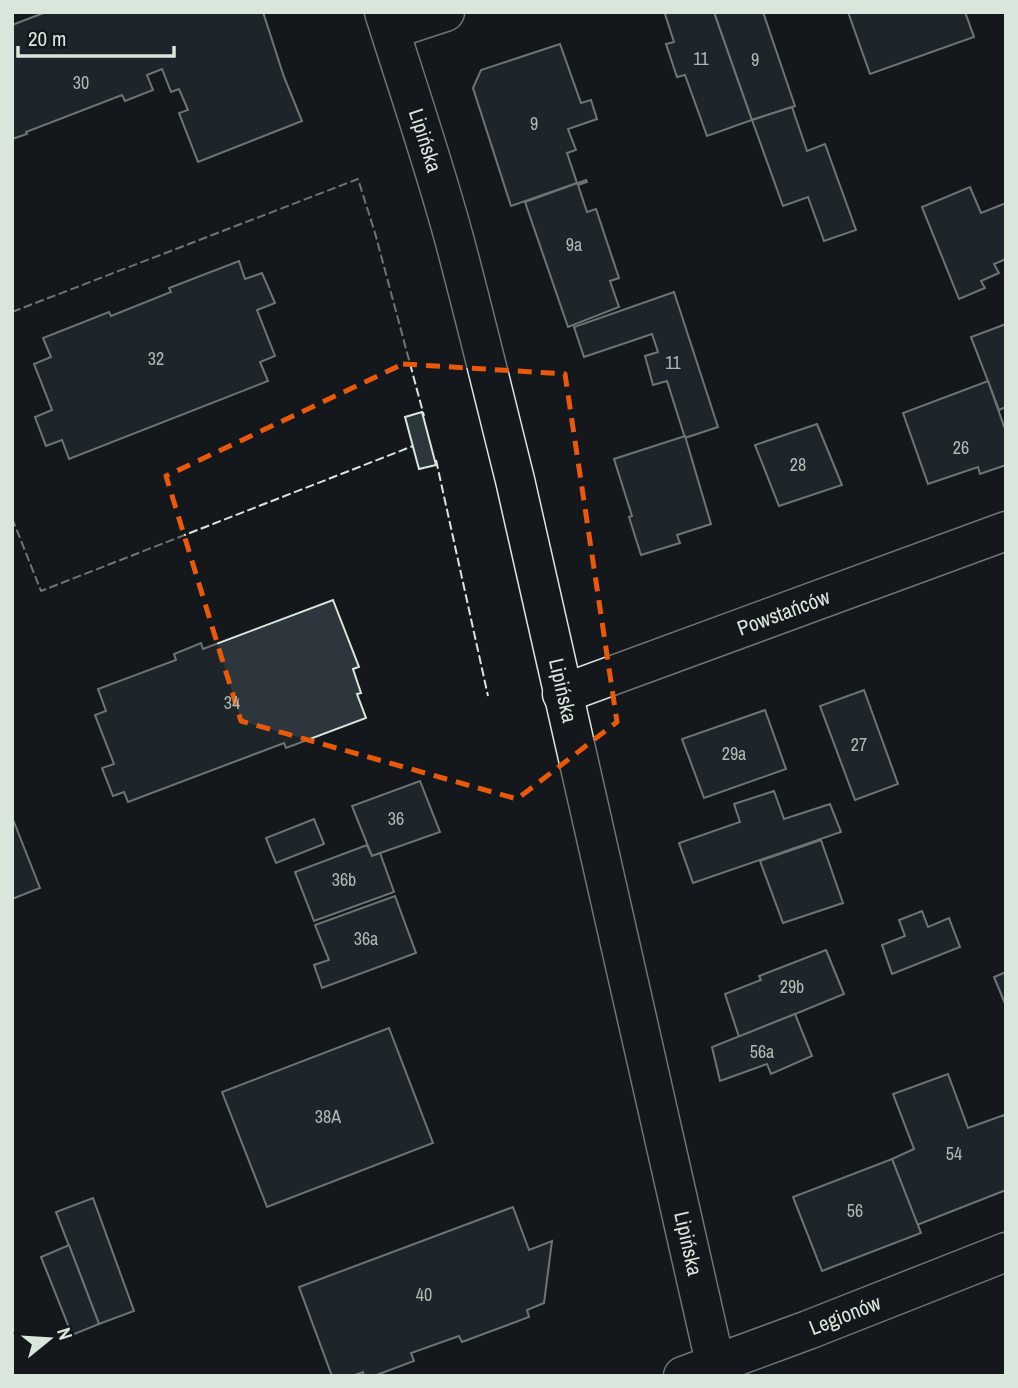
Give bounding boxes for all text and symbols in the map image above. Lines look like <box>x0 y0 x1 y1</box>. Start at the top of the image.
scale bar <box>18 14 173 58</box>
text: 20 m <box>28 24 66 53</box>
house number: 11 <box>693 46 709 71</box>
house number: 9 <box>751 47 759 72</box>
house number: 30 <box>73 70 89 95</box>
street label: Lipińska <box>402 105 449 176</box>
house number: 9 <box>530 111 538 136</box>
house number: 9a <box>566 232 582 257</box>
house number: 32 <box>148 346 164 371</box>
house number: 11 <box>665 350 681 375</box>
house number: 26 <box>953 435 969 460</box>
house number: 28 <box>790 452 806 477</box>
street label: Powstańców <box>733 582 834 642</box>
street label: Lipińska <box>542 655 585 726</box>
house number: 34 <box>224 690 240 715</box>
house number: 27 <box>851 732 867 757</box>
house number: 29a <box>722 741 746 766</box>
house number: 36 <box>388 806 404 831</box>
house number: 36b <box>332 867 356 892</box>
house number: 36a <box>354 926 378 951</box>
house number: 29b <box>780 974 804 999</box>
house number: 56a <box>750 1039 774 1064</box>
house number: 38A <box>315 1104 341 1129</box>
house number: 54 <box>946 1141 962 1166</box>
house number: 56 <box>847 1198 863 1223</box>
street label: Lipińska <box>667 1208 710 1279</box>
house number: 40 <box>416 1282 432 1307</box>
street label: Legionów <box>805 1288 885 1342</box>
north arrow <box>14 1304 84 1374</box>
text: N <box>51 1324 79 1343</box>

